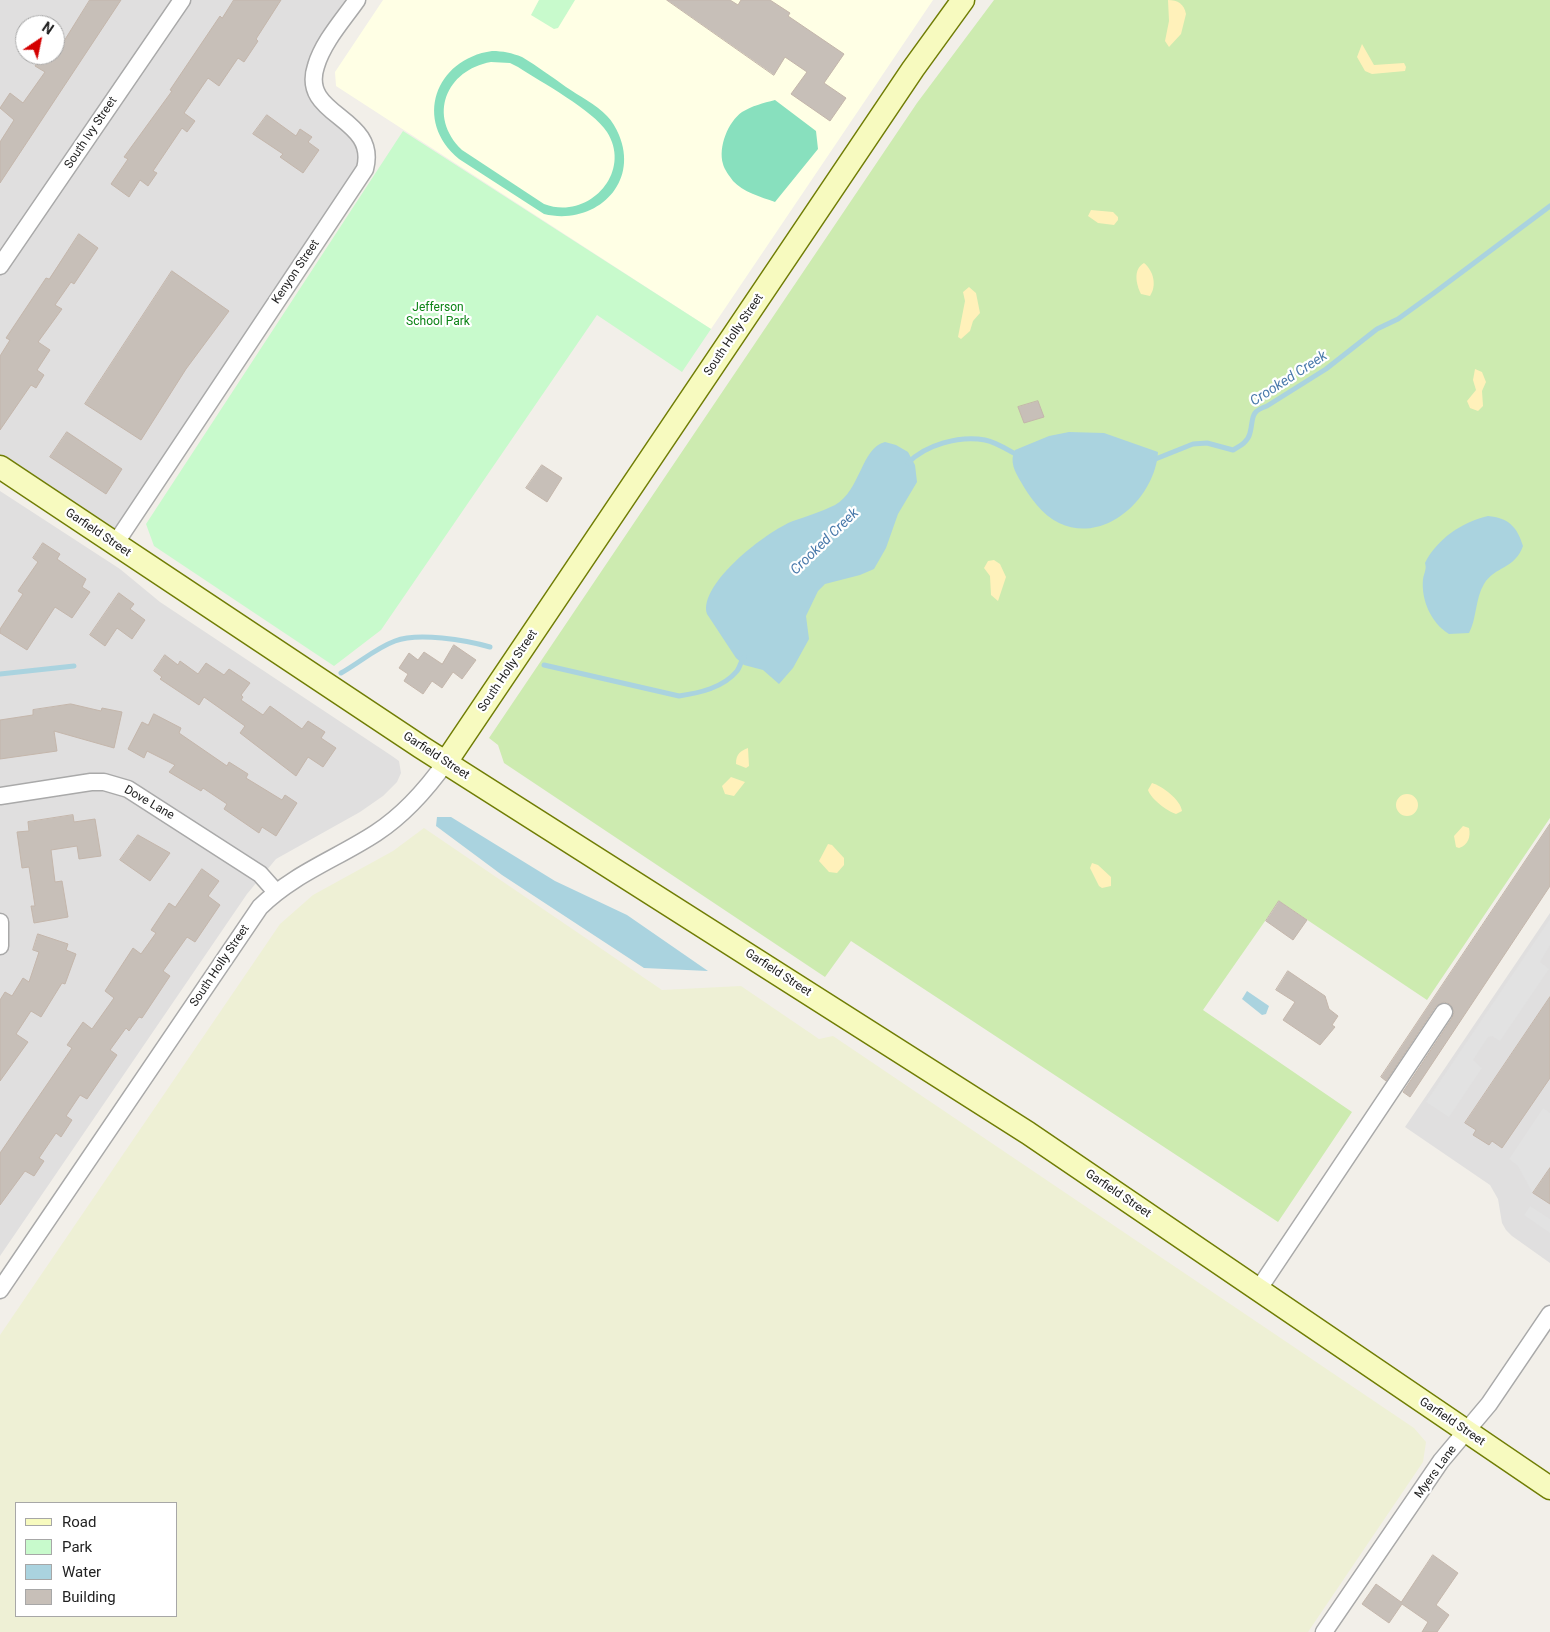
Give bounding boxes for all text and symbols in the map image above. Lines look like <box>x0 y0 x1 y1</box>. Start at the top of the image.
north arrow <box>15 15 65 65</box>
text: N <box>39 19 56 38</box>
street label: South Ivy Street <box>62 94 120 172</box>
street label: Kenyon Street <box>269 237 323 307</box>
street label: South Holly Street <box>701 291 767 379</box>
park label: Jefferson School Park <box>406 301 470 329</box>
water label: Crooked Creek <box>1247 348 1331 410</box>
water label: Crooked Creek <box>787 505 863 579</box>
street label: Garfield Street <box>62 506 134 560</box>
street label: South Holly Street <box>475 627 541 715</box>
street label: Garfield Street <box>400 729 472 783</box>
street label: Dove Lane <box>121 783 177 823</box>
street label: South Holly Street <box>187 922 253 1010</box>
street label: Garfield Street <box>742 946 814 1000</box>
street label: Garfield Street <box>1082 1167 1154 1221</box>
street label: Garfield Street <box>1416 1395 1488 1449</box>
street label: Myers Lane <box>1412 1443 1460 1501</box>
legend <box>15 1502 178 1617</box>
text: Road <box>62 1513 96 1531</box>
text: Park <box>62 1538 92 1556</box>
text: Water <box>62 1563 101 1581</box>
text: Building <box>62 1588 116 1606</box>

